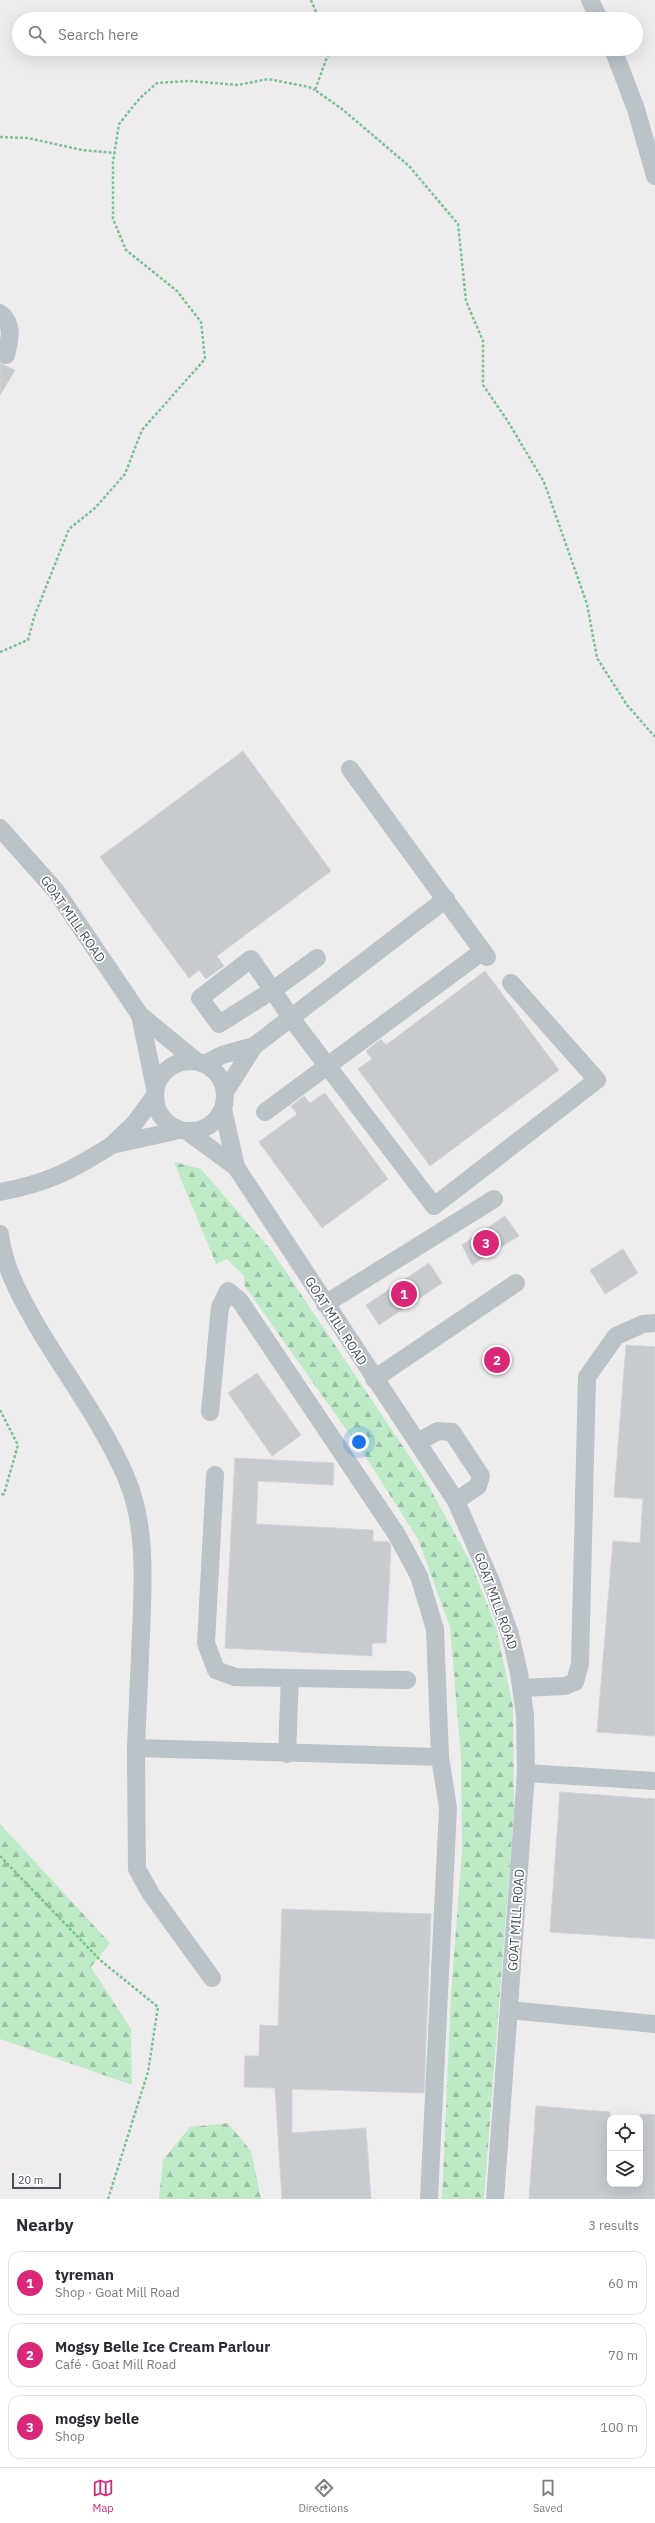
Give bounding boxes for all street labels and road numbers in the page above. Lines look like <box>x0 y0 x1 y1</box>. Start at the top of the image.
street label: GOAT MILL ROAD <box>37 872 109 966</box>
street label: GOAT MILL ROAD <box>301 1274 371 1368</box>
street label: GOAT MILL ROAD <box>471 1550 521 1652</box>
street label: GOAT MILL ROAD <box>504 1868 528 1972</box>

